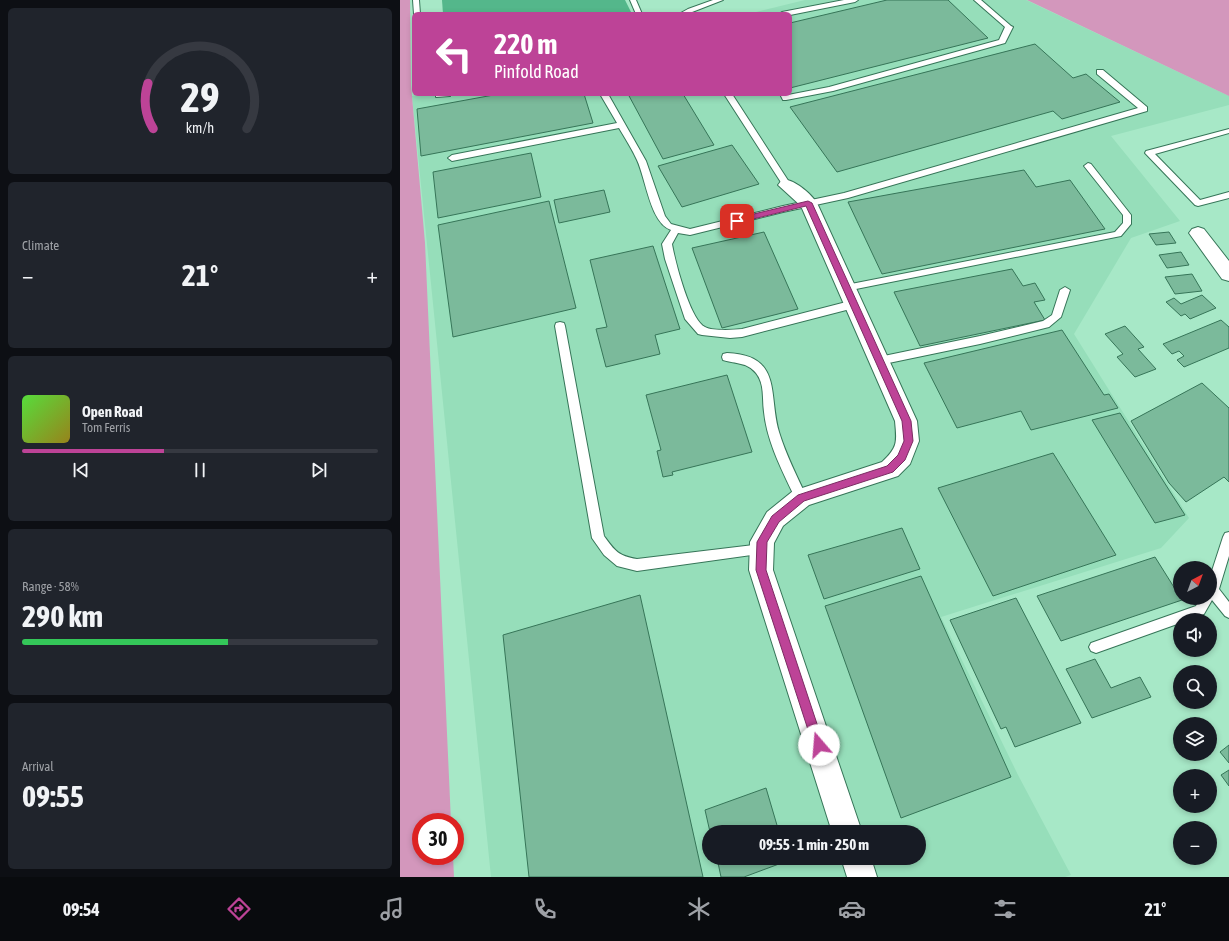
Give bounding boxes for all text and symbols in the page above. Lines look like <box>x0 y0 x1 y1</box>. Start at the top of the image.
icon: left <box>428 28 480 80</box>
text: 220 m <box>494 28 557 60</box>
text: Pinfold Road <box>494 61 579 82</box>
text: 29 <box>180 73 220 121</box>
text: km/h <box>186 119 214 135</box>
pin <box>720 204 754 238</box>
icon: arrive <box>726 210 748 232</box>
text: Climate <box>22 238 59 253</box>
text: 21° <box>182 258 218 292</box>
text: − <box>22 262 33 288</box>
text: + <box>367 262 378 288</box>
text: Open Road <box>82 403 143 420</box>
text: Tom Ferris <box>82 420 130 435</box>
icon: previous <box>70 459 92 481</box>
icon: pause <box>189 459 211 481</box>
icon: next <box>308 459 330 481</box>
north arrow <box>1173 561 1217 605</box>
map controls <box>1173 561 1217 865</box>
text: Range · 58% <box>22 579 79 594</box>
text: 290 km <box>22 599 103 633</box>
button: sound <box>1173 613 1217 657</box>
button: search <box>1173 665 1217 709</box>
button: layers <box>1173 717 1217 761</box>
position arrow <box>798 724 840 766</box>
text: Arrival <box>22 759 54 774</box>
button: + <box>1173 769 1217 813</box>
text: 09:55 <box>22 779 84 813</box>
speed limit sign: 30 <box>412 813 464 865</box>
button: − <box>1173 821 1217 865</box>
text: 09:55 · 1 min · 250 m <box>759 836 869 853</box>
icon: directions <box>225 895 253 923</box>
icon: music <box>378 895 406 923</box>
icon: phone <box>531 895 559 923</box>
icon: climate <box>685 895 713 923</box>
icon: car <box>838 895 866 923</box>
icon: filters <box>991 895 1019 923</box>
text: 09:54 <box>63 899 100 920</box>
text: 21° <box>1144 899 1166 920</box>

